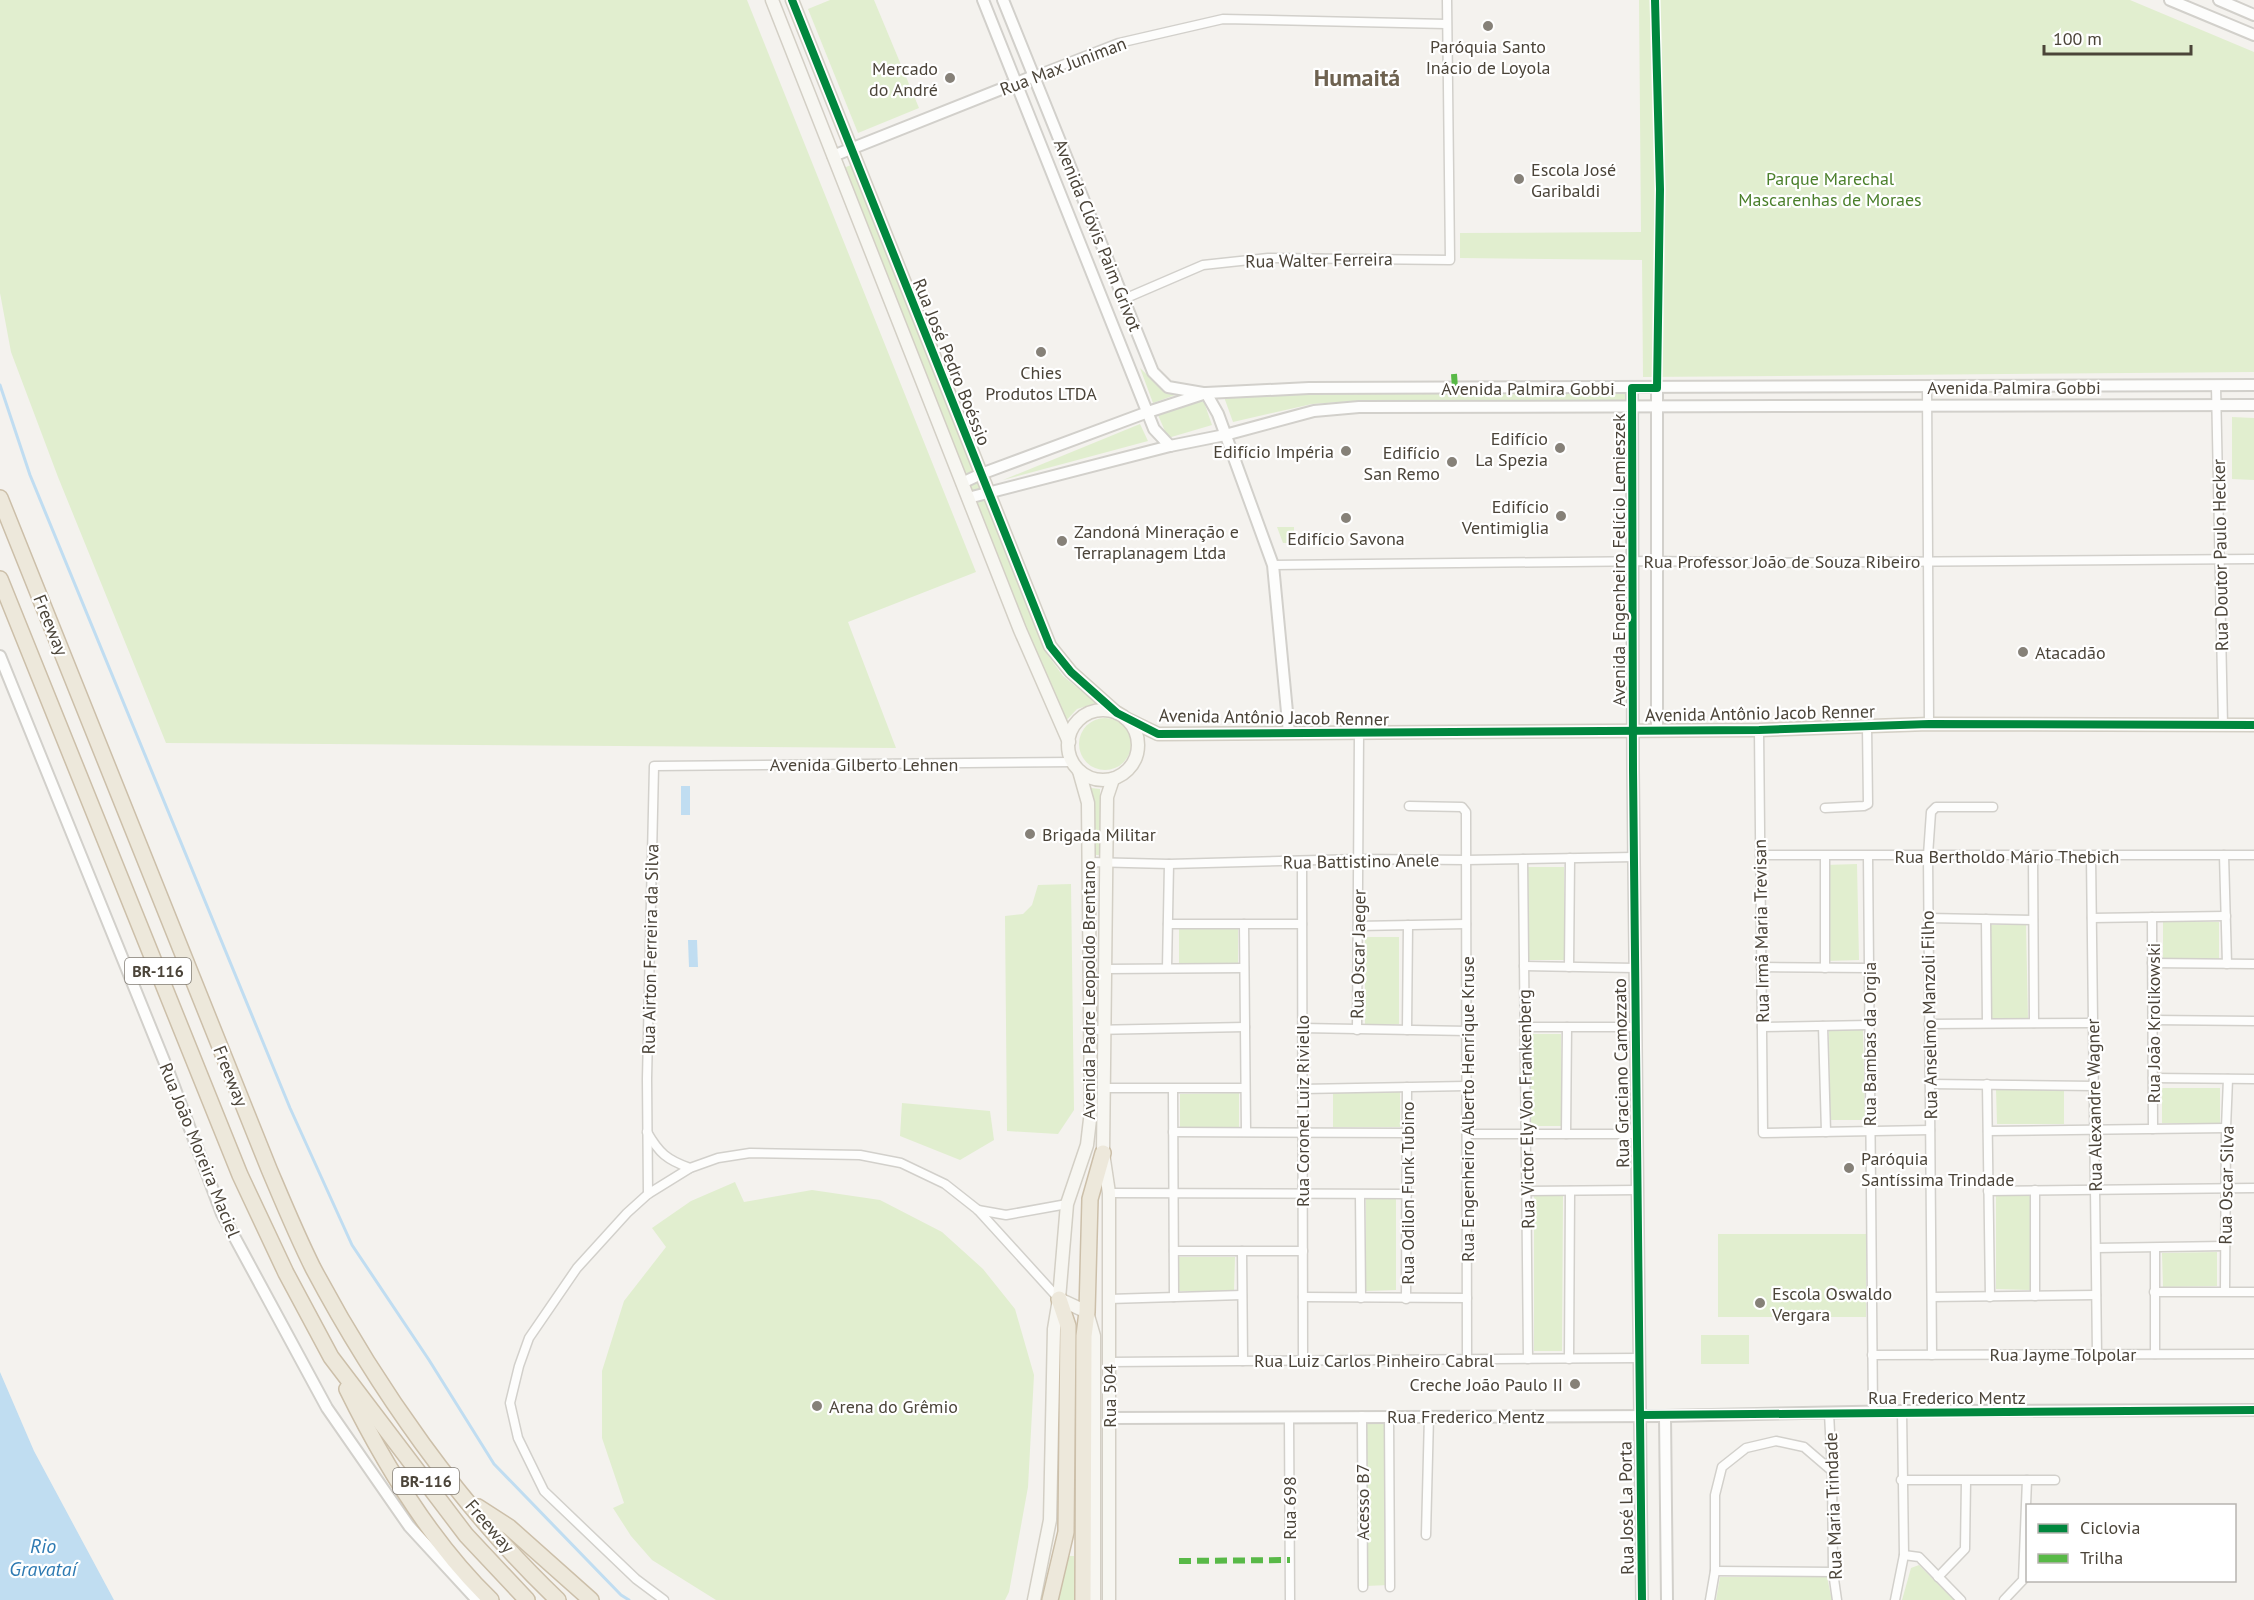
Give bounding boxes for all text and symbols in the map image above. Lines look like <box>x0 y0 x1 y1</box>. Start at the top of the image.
scale bar <box>2044 18 2191 56</box>
marker: Paróquia Santo Inácio de Loyola <box>1481 19 1495 33</box>
text: 100 m <box>2053 27 2102 50</box>
street label: Rua Max Juniman <box>996 31 1130 101</box>
place label: Paróquia Santo Inácio de Loyola <box>1426 35 1550 79</box>
place label: Mercado do André <box>869 57 938 101</box>
district label: Humaitá <box>1314 62 1400 93</box>
marker: Mercado do André <box>943 71 957 85</box>
street label: Avenida Clóvis Paim Grivot <box>1049 136 1147 334</box>
place label: Escola José Garibaldi <box>1531 158 1616 202</box>
park label: Parque Marechal Mascarenhas de Moraes <box>1738 167 1922 211</box>
marker: Escola José Garibaldi <box>1512 172 1526 186</box>
street label: Rua Walter Ferreira <box>1245 247 1393 273</box>
street label: Rua José Pedro Boéssio <box>908 275 996 449</box>
marker: Chies Produtos LTDA <box>1034 345 1048 359</box>
place label: Chies Produtos LTDA <box>985 361 1097 405</box>
street label: Avenida Palmira Gobbi <box>1927 376 2101 399</box>
street label: Avenida Palmira Gobbi <box>1441 377 1615 400</box>
street label: Avenida Engenheiro Felício Lemieszek <box>1607 413 1630 707</box>
place label: Edifício La Spezia <box>1475 427 1548 471</box>
place label: Edifício Impéria <box>1213 440 1334 463</box>
place label: Edifício San Remo <box>1364 441 1440 485</box>
marker: Edifício La Spezia <box>1553 441 1567 455</box>
marker: Edifício Impéria <box>1339 444 1353 458</box>
marker: Edifício San Remo <box>1445 455 1459 469</box>
street label: Rua Doutor Paulo Hecker <box>2207 459 2233 651</box>
place label: Edifício Ventimiglia <box>1461 495 1549 539</box>
marker: Edifício Ventimiglia <box>1554 509 1568 523</box>
marker: Edifício Savona <box>1339 511 1353 525</box>
place label: Zandoná Mineração e Terraplanagem Ltda <box>1074 520 1239 564</box>
place label: Edifício Savona <box>1287 527 1405 550</box>
marker: Zandoná Mineração e Terraplanagem Ltda <box>1055 534 1069 548</box>
street label: Rua Professor João de Souza Ribeiro <box>1644 550 1920 573</box>
street label: Freeway <box>28 591 74 659</box>
place label: Atacadão <box>2035 641 2106 664</box>
marker: Atacadão <box>2016 645 2030 659</box>
street label: Avenida Antônio Jacob Renner <box>1645 699 1875 727</box>
street label: Avenida Antônio Jacob Renner <box>1159 703 1389 731</box>
street label: Avenida Gilberto Lehnen <box>770 753 958 776</box>
place label: Brigada Militar <box>1042 823 1156 846</box>
marker: Brigada Militar <box>1023 827 1037 841</box>
street label: Rua Irmã Maria Trevisan <box>1748 839 1774 1023</box>
street label: Rua Airton Ferreira da Silva <box>637 843 663 1055</box>
street label: Rua Bertholdo Mário Thebich <box>1895 845 2119 868</box>
street label: Rua Battistino Anele <box>1283 848 1439 874</box>
street label: Avenida Padre Leopoldo Brentano <box>1077 860 1100 1120</box>
street label: Rua Oscar Jaeger <box>1345 889 1371 1019</box>
street label: Rua Anselmo Manzoli Filho <box>1916 910 1942 1120</box>
street label: Rua João Krolikowski <box>2142 943 2165 1103</box>
street label: Rua Engenheiro Alberto Henrique Kruse <box>1456 956 1479 1262</box>
road number: BR-116 <box>125 958 191 984</box>
street label: Rua Bambas da Orgia <box>1858 962 1881 1126</box>
street label: Rua Graciano Camozzato <box>1608 978 1634 1168</box>
street label: Rua Victor Ely Von Frankenberg <box>1512 989 1540 1229</box>
street label: Rua Coronel Luiz Riviello <box>1291 1015 1314 1207</box>
street label: Rua Alexandre Wagner <box>2081 1018 2107 1192</box>
street label: Freeway <box>208 1042 254 1110</box>
street label: Rua João Moreira Maciel <box>154 1059 246 1241</box>
street label: Rua Odilon Funk Tubino <box>1396 1101 1419 1285</box>
street label: Rua Oscar Silva <box>2213 1125 2239 1245</box>
place label: Paróquia Santíssima Trindade <box>1861 1147 2014 1191</box>
marker: Paróquia Santíssima Trindade <box>1842 1161 1856 1175</box>
place label: Escola Oswaldo Vergara <box>1771 1282 1892 1326</box>
marker: Escola Oswaldo Vergara <box>1753 1296 1767 1310</box>
street label: Rua Jayme Tolpolar <box>1990 1343 2136 1366</box>
street label: Rua Luiz Carlos Pinheiro Cabral <box>1254 1349 1495 1372</box>
street label: Rua 504 <box>1098 1364 1121 1428</box>
place label: Creche João Paulo II <box>1410 1373 1563 1396</box>
marker: Creche João Paulo II <box>1568 1377 1582 1391</box>
street label: Rua Frederico Mentz <box>1868 1386 2026 1409</box>
place label: Arena do Grêmio <box>829 1395 958 1418</box>
marker: Arena do Grêmio <box>810 1399 824 1413</box>
street label: Rua Frederico Mentz <box>1387 1405 1545 1428</box>
street label: Rua Maria Trindade <box>1819 1432 1847 1580</box>
street label: Rua José La Porta <box>1613 1441 1639 1575</box>
street label: Acesso B7 <box>1351 1463 1374 1541</box>
road number: BR-116 <box>393 1468 459 1494</box>
street label: Rua 698 <box>1278 1476 1301 1540</box>
street label: Freeway <box>460 1494 520 1558</box>
legend <box>2026 1504 2236 1582</box>
text: Ciclovia <box>2080 1516 2140 1539</box>
water label: Rio Gravataí <box>9 1533 79 1582</box>
text: Trilha <box>2080 1546 2123 1569</box>

